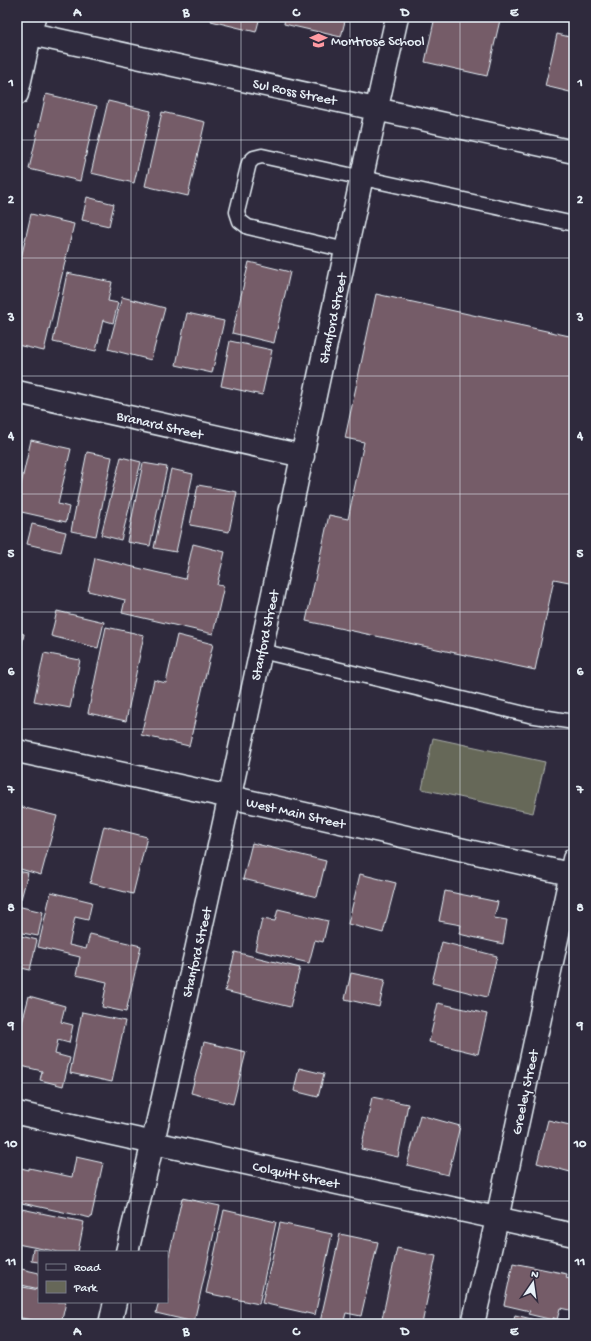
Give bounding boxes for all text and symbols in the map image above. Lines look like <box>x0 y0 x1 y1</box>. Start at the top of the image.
text: A <box>72 6 82 21</box>
text: B <box>182 6 191 21</box>
text: C <box>291 6 301 21</box>
text: D <box>400 6 410 21</box>
text: E <box>510 6 519 21</box>
school or university icon: Montrose School <box>308 30 328 50</box>
place label: Montrose School <box>331 34 425 51</box>
text: 1 <box>7 76 14 91</box>
street label: Sul Ross Street <box>251 76 339 111</box>
text: 1 <box>576 76 583 91</box>
text: 2 <box>8 193 15 208</box>
text: 2 <box>577 193 584 208</box>
street label: Stanford Street <box>317 271 353 365</box>
text: 3 <box>7 311 15 326</box>
text: 3 <box>576 311 584 326</box>
street label: Branard Street <box>114 408 206 445</box>
text: 4 <box>7 429 15 444</box>
text: 4 <box>576 429 584 444</box>
text: 5 <box>8 547 15 562</box>
text: 5 <box>577 547 584 562</box>
street label: Stanford Street <box>249 588 285 682</box>
text: 6 <box>8 665 15 680</box>
text: 6 <box>577 665 584 680</box>
text: 7 <box>7 783 16 798</box>
text: 7 <box>576 783 585 798</box>
street label: West Main Street <box>244 795 348 834</box>
text: 8 <box>7 901 15 916</box>
text: 8 <box>576 901 584 916</box>
street label: Stanford Street <box>180 905 217 999</box>
text: 9 <box>7 1019 15 1034</box>
text: 9 <box>576 1019 584 1034</box>
street label: Greeley Street <box>509 1047 544 1136</box>
text: 10 <box>4 1137 18 1152</box>
text: 10 <box>573 1137 587 1152</box>
street label: Colquitt Street <box>251 1159 342 1194</box>
legend <box>38 1251 168 1303</box>
text: 11 <box>5 1255 16 1270</box>
text: 11 <box>574 1255 585 1270</box>
text: Road <box>74 1262 101 1276</box>
north arrow <box>513 1263 553 1303</box>
text: N <box>530 1269 540 1282</box>
text: Park <box>73 1282 99 1296</box>
text: A <box>72 1325 82 1340</box>
text: B <box>182 1325 191 1340</box>
text: C <box>291 1325 301 1340</box>
text: D <box>400 1325 410 1340</box>
text: E <box>510 1325 519 1340</box>

